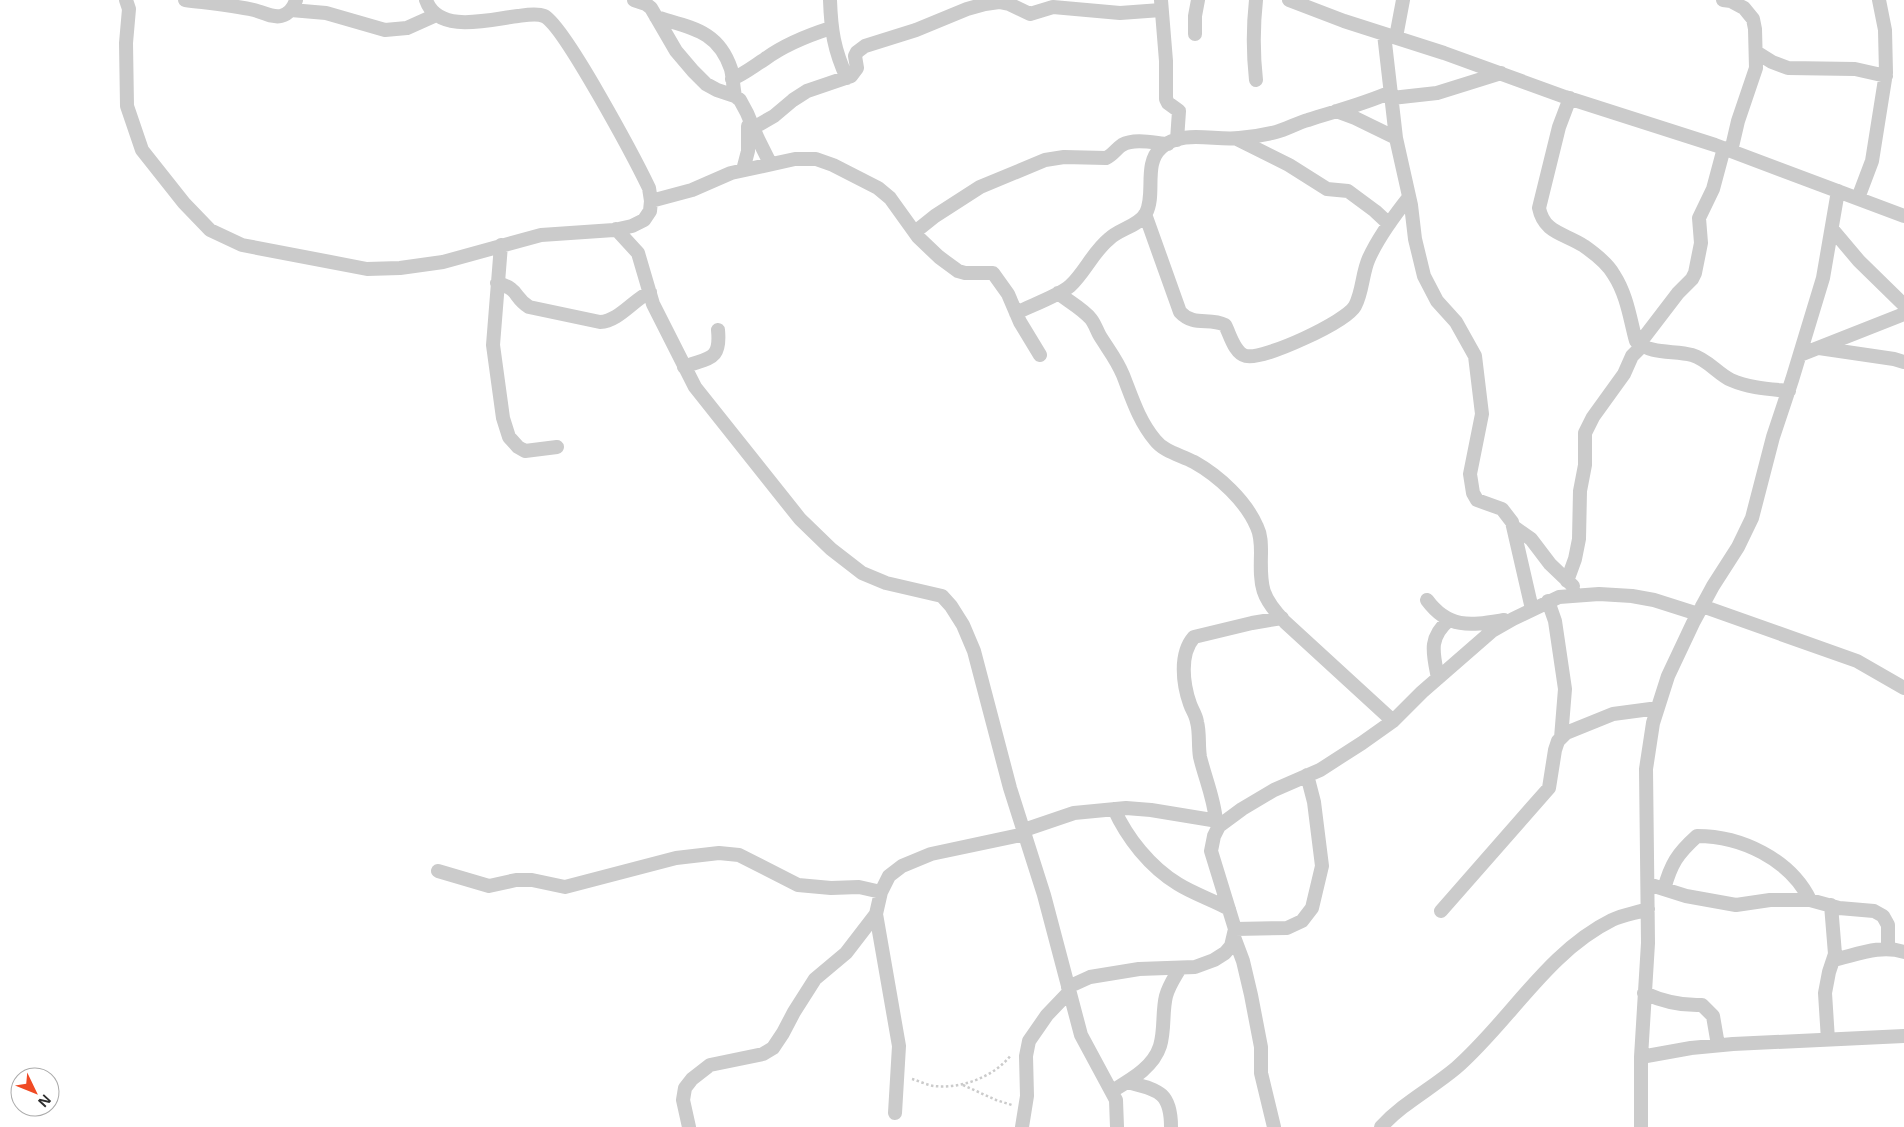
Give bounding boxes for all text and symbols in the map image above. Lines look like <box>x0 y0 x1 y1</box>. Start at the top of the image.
north arrow <box>10 1067 60 1117</box>
text: N <box>34 1091 56 1112</box>

